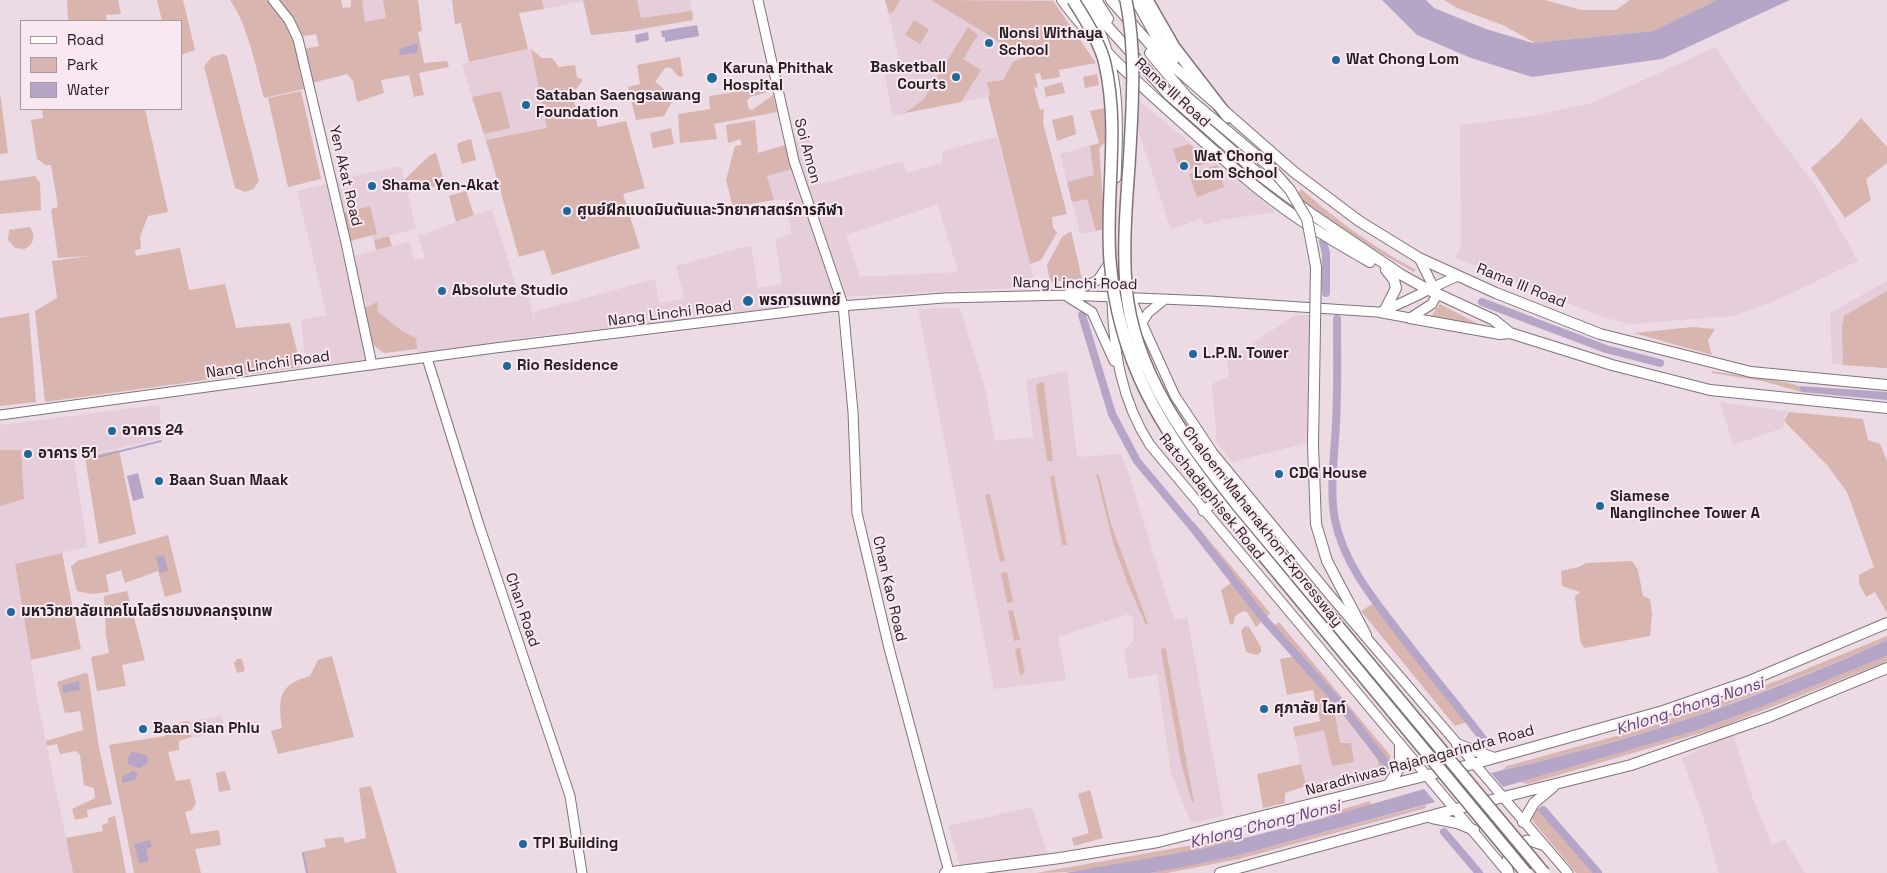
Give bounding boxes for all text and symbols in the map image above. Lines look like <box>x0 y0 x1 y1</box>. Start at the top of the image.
legend <box>20 20 182 110</box>
place label: Nonsi Withaya School <box>999 25 1103 60</box>
text: Road <box>67 30 104 49</box>
marker: Nonsi Withaya School <box>983 37 995 49</box>
place label: Wat Chong Lom <box>1346 51 1459 69</box>
street label: Rama III Road <box>1131 54 1213 132</box>
marker: Wat Chong Lom <box>1330 54 1342 66</box>
text: Park <box>67 55 98 74</box>
place label: Basketball Courts <box>870 59 946 94</box>
place label: Karuna Phithak Hospital <box>723 60 833 95</box>
marker: Karuna Phithak Hospital <box>705 71 719 85</box>
marker: Basketball Courts <box>950 71 962 83</box>
text: Water <box>67 80 109 99</box>
place label: Sataban Saengsawang Foundation <box>536 87 701 122</box>
marker: Sataban Saengsawang Foundation <box>520 99 532 111</box>
street label: Soi Amon <box>790 116 824 186</box>
street label: Yen Akat Road <box>325 124 365 228</box>
place label: Wat Chong Lom School <box>1194 148 1277 183</box>
marker: Wat Chong Lom School <box>1178 160 1190 172</box>
place label: Shama Yen-Akat <box>382 177 499 195</box>
marker: Shama Yen-Akat <box>366 180 378 192</box>
place label: ศูนย์ฝึกแบดมินตันและวิทยาศาสตร์การกีฬา <box>577 202 843 220</box>
marker: ศูนย์ฝึกแบดมินตันและวิทยาศาสตร์การกีฬา <box>561 205 573 217</box>
street label: Rama III Road <box>1474 260 1568 312</box>
street label: Nang Linchi Road <box>1012 274 1138 294</box>
place label: Absolute Studio <box>452 282 568 300</box>
marker: Absolute Studio <box>436 285 448 297</box>
place label: พรการแพทย์ <box>759 292 841 310</box>
marker: พรการแพทย์ <box>741 294 755 308</box>
street label: Nang Linchi Road <box>607 297 733 331</box>
place label: L.P.N. Tower <box>1203 345 1289 363</box>
street label: Nang Linchi Road <box>205 347 331 383</box>
marker: L.P.N. Tower <box>1187 348 1199 360</box>
place label: Rio Residence <box>517 357 618 375</box>
marker: Rio Residence <box>501 360 513 372</box>
place label: อาคาร 24 <box>122 422 183 440</box>
street label: Chaloem Mahanakhon Expressway <box>1178 423 1346 631</box>
marker: อาคาร 24 <box>106 425 118 437</box>
street label: Ratchadaphisek Road <box>1155 430 1267 564</box>
place label: อาคาร 51 <box>38 445 97 463</box>
marker: อาคาร 51 <box>22 448 34 460</box>
place label: CDG House <box>1289 465 1367 483</box>
marker: CDG House <box>1273 468 1285 480</box>
place label: Baan Suan Maak <box>169 472 288 490</box>
marker: Baan Suan Maak <box>153 475 165 487</box>
place label: Siamese Nanglinchee Tower A <box>1610 488 1760 523</box>
marker: Siamese Nanglinchee Tower A <box>1594 500 1606 512</box>
street label: Chan Kao Road <box>868 534 910 644</box>
street label: Chan Road <box>501 571 543 649</box>
place label: มหาวิทยาลัยเทคโนโลยีราชมงคลกรุงเทพ <box>21 603 272 621</box>
marker: มหาวิทยาลัยเทคโนโลยีราชมงคลกรุงเทพ <box>5 606 17 618</box>
water label: Khlong Chong Nonsi <box>1614 674 1766 740</box>
place label: ศุภาลัย ไลท์ <box>1274 700 1346 718</box>
marker: ศุภาลัย ไลท์ <box>1258 703 1270 715</box>
place label: Baan Sian Phlu <box>153 720 260 738</box>
street label: Naradhiwas Rajanagarindra Road <box>1304 722 1536 800</box>
marker: Baan Sian Phlu <box>137 723 149 735</box>
water label: Khlong Chong Nonsi <box>1188 797 1342 853</box>
place label: TPI Building <box>533 835 618 853</box>
marker: TPI Building <box>517 838 529 850</box>

